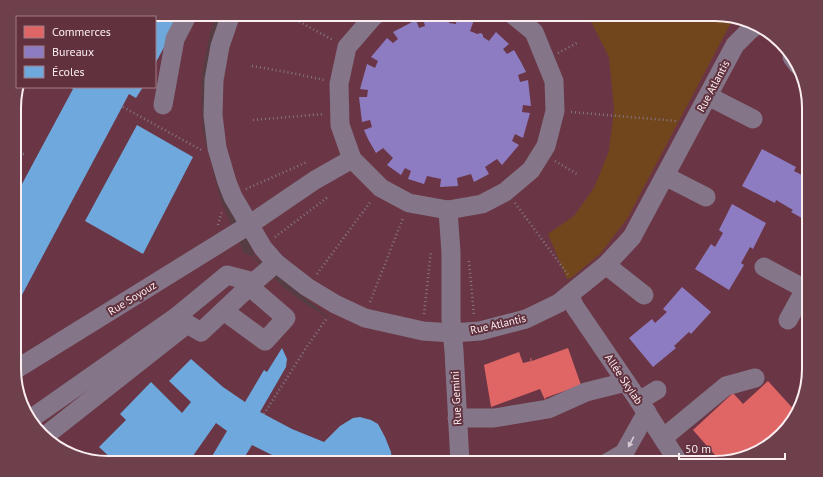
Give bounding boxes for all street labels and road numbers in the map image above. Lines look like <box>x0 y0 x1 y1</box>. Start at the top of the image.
street label: Rue Atlantis <box>694 57 733 114</box>
street label: Rue Soyouz <box>105 278 159 318</box>
street label: Rue Atlantis <box>469 311 527 337</box>
street label: Allée Skylab <box>602 351 646 407</box>
street label: Rue Gemini <box>448 371 464 425</box>

